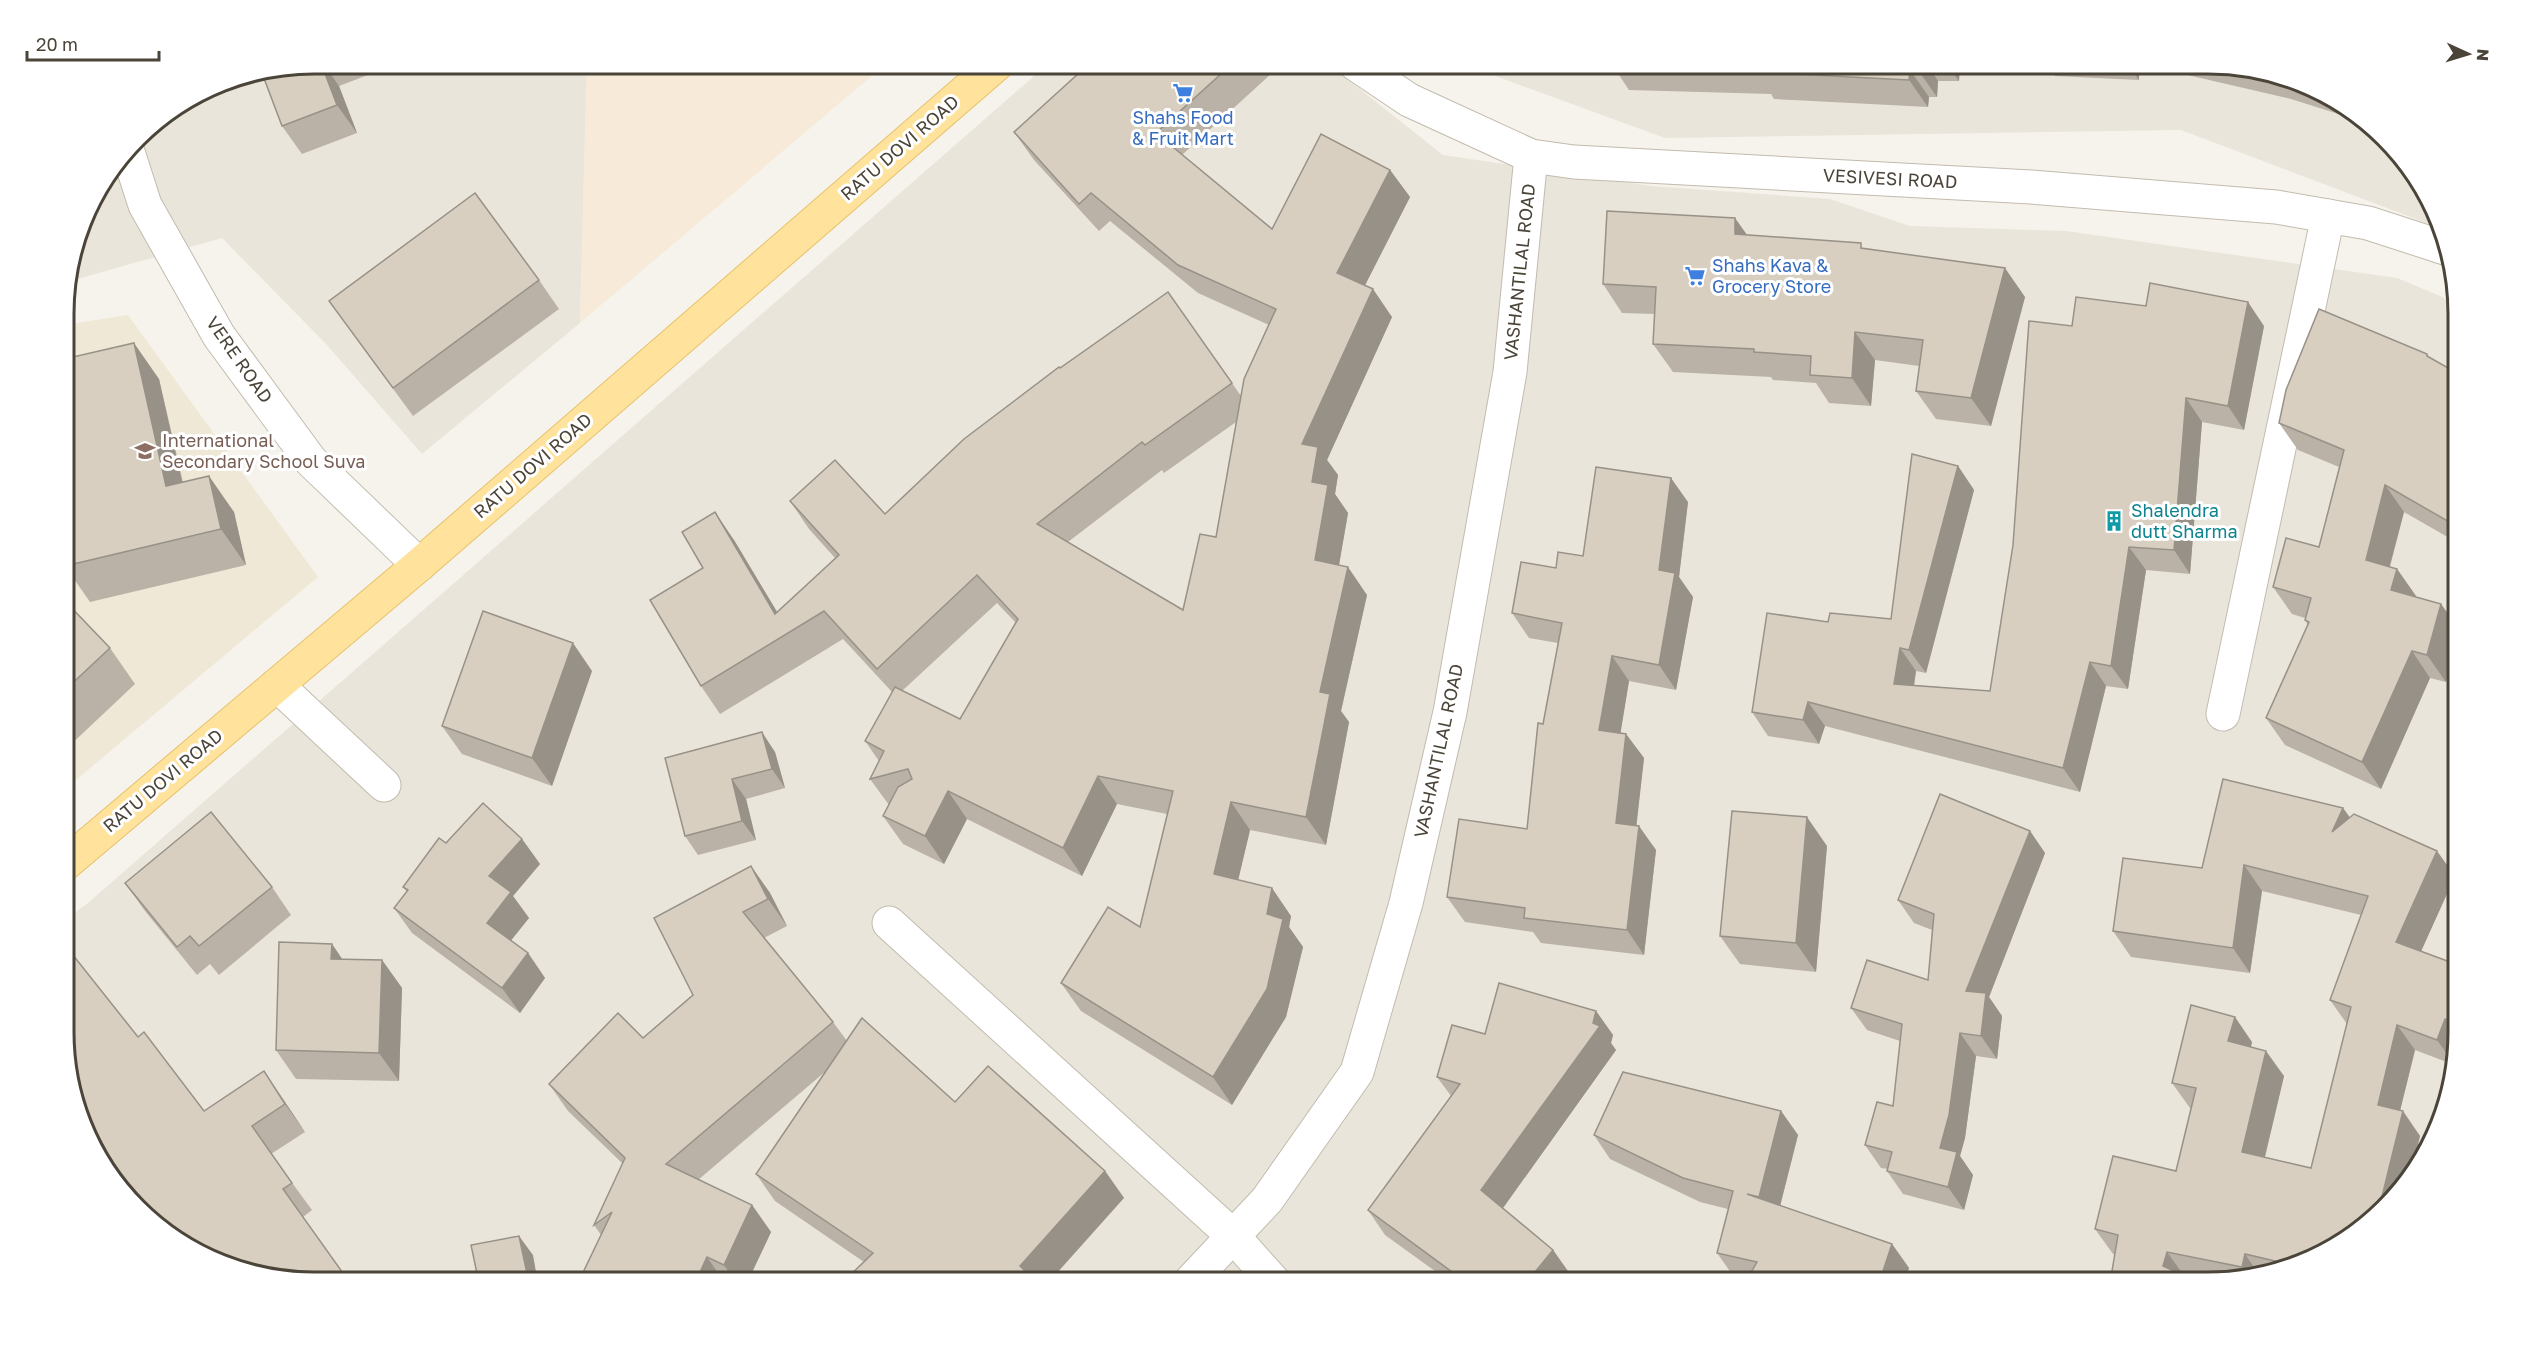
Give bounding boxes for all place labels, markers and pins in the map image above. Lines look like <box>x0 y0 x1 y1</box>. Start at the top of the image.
supermarket icon: Shahs Food & Fruit Mart <box>1171 81 1195 105</box>
place label: Shahs Food & Fruit Mart <box>1132 106 1234 149</box>
place label: Shahs Kava & Grocery Store <box>1712 254 1831 297</box>
supermarket icon: Shahs Kava & Grocery Store <box>1683 264 1707 288</box>
place label: International Secondary School Suva <box>162 429 365 472</box>
school or university icon: International Secondary School Suva <box>133 439 157 463</box>
place label: Shalendra dutt Sharma <box>2131 499 2238 542</box>
building icon: Shalendra dutt Sharma <box>2102 509 2126 533</box>

